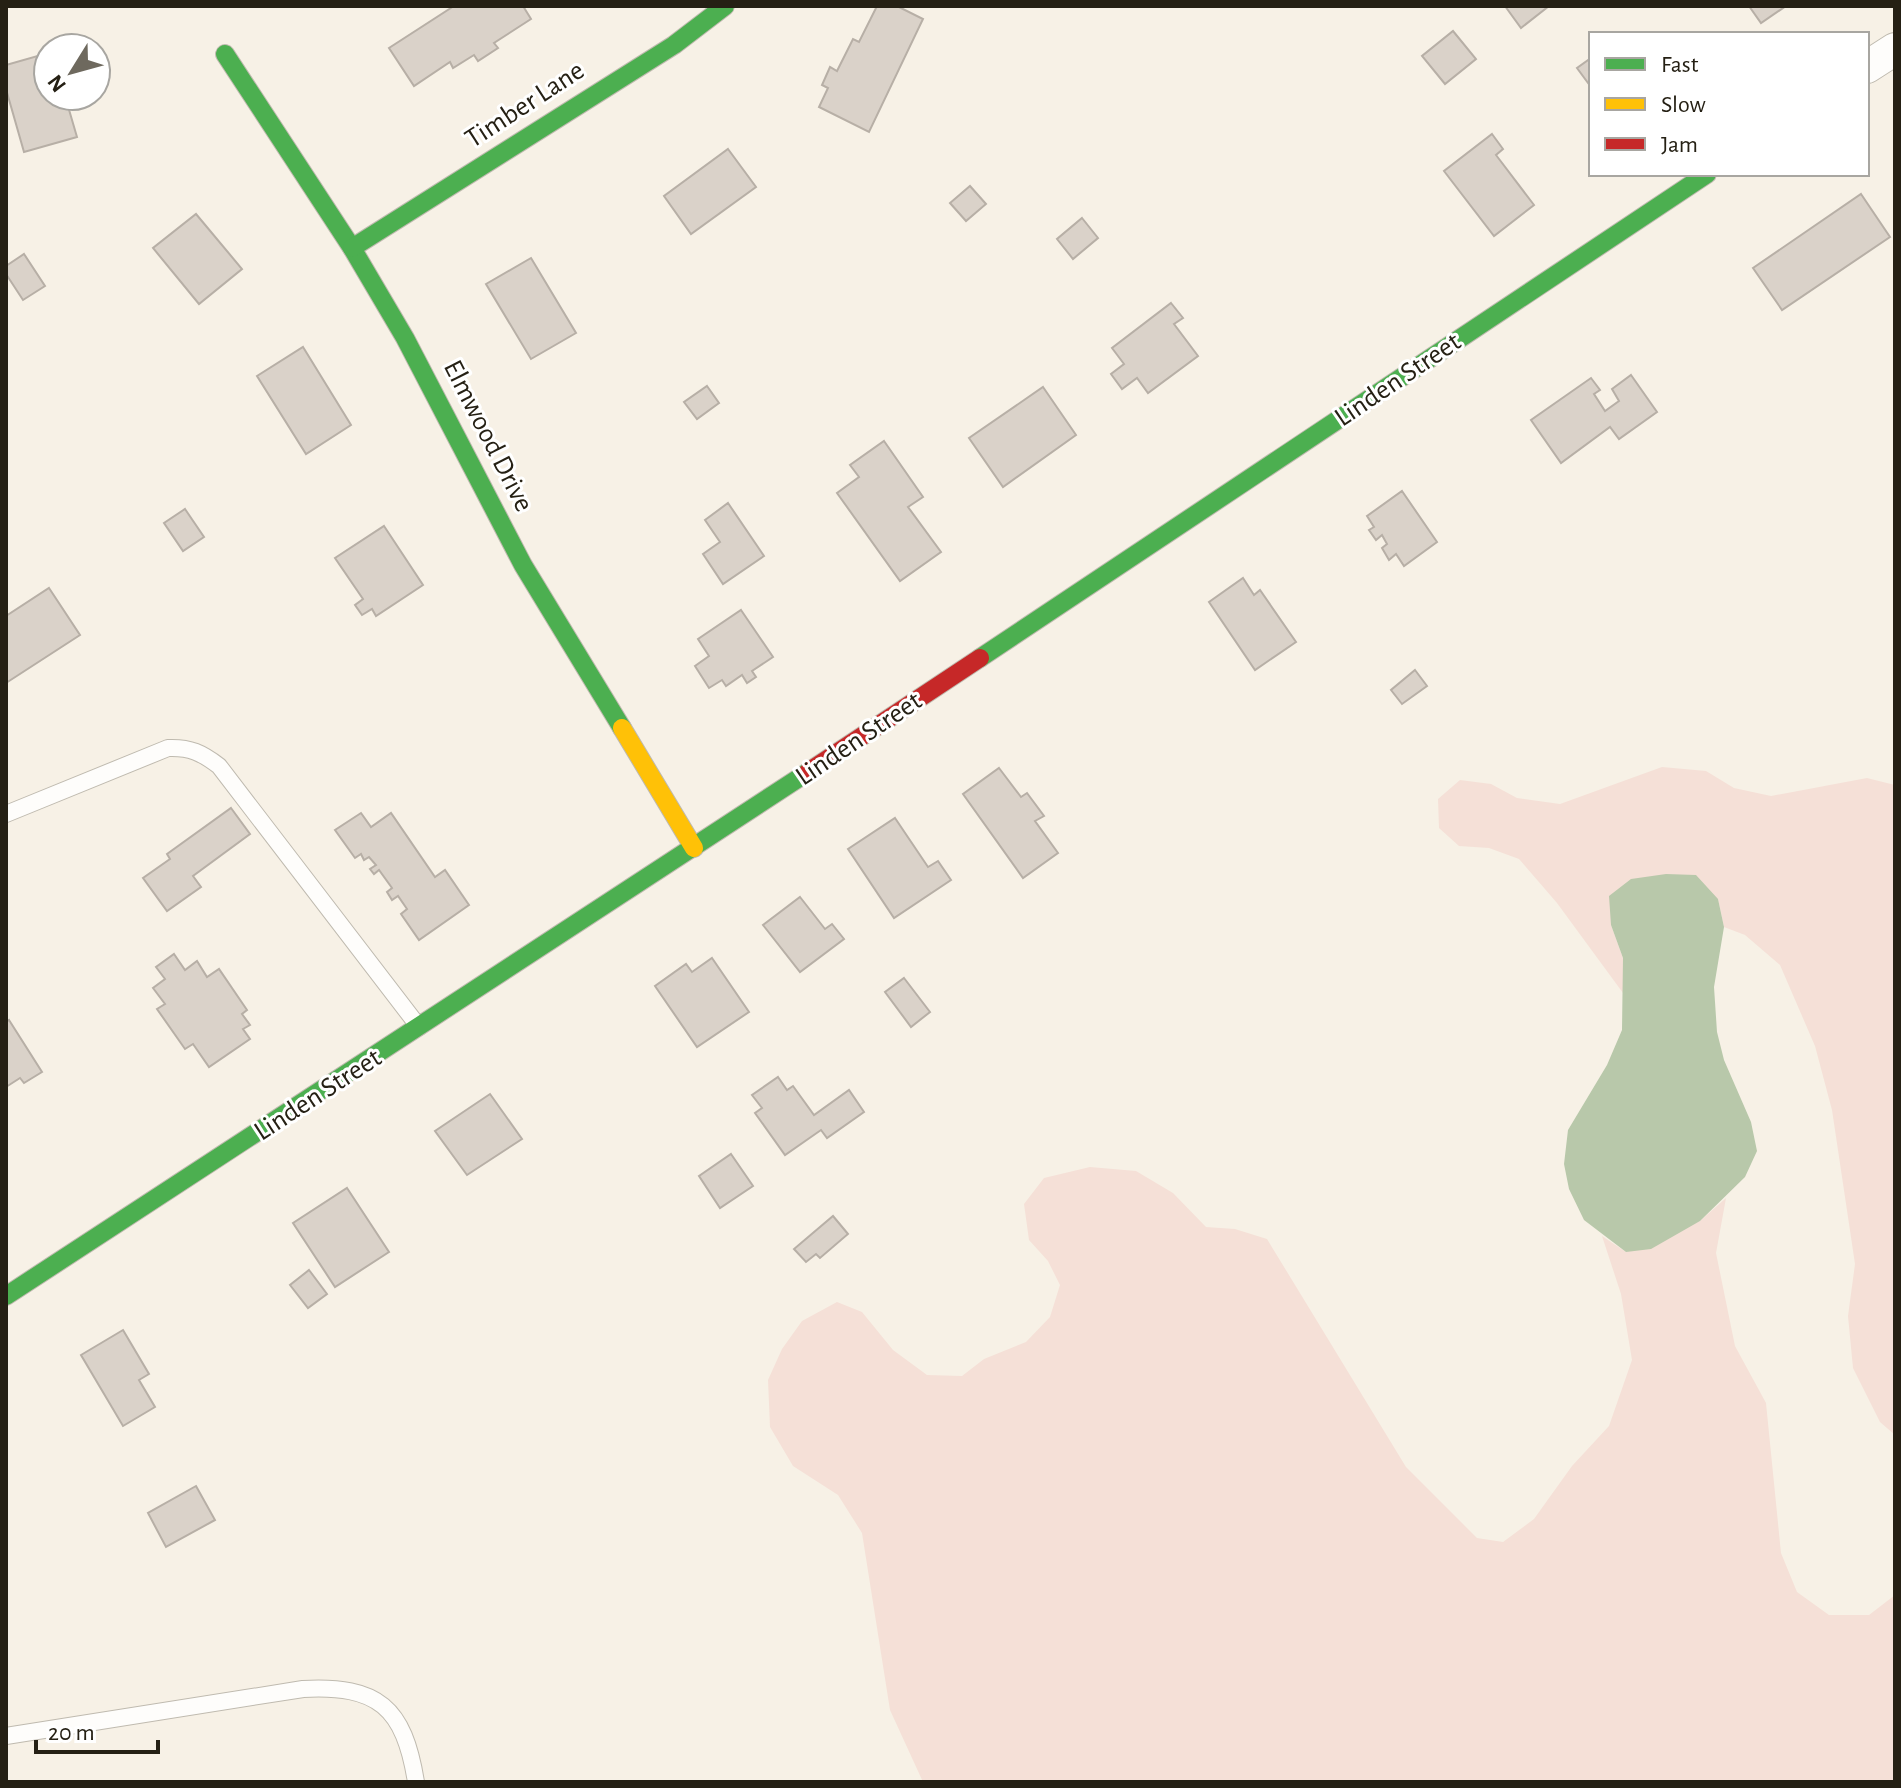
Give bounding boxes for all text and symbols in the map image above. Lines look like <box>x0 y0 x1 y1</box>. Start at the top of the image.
north arrow <box>32 32 112 112</box>
legend <box>1589 32 1869 176</box>
text: Fast <box>1661 53 1699 77</box>
street label: Timber Lane <box>461 56 589 154</box>
text: N <box>43 71 70 96</box>
text: Slow <box>1661 93 1706 117</box>
text: Jam <box>1661 133 1698 157</box>
street label: Linden Street <box>1330 328 1466 432</box>
street label: Elmwood Drive <box>438 356 538 516</box>
street label: Linden Street <box>791 687 927 791</box>
street label: Linden Street <box>249 1044 387 1146</box>
scale bar <box>36 1704 158 1754</box>
text: 20 m <box>48 1721 95 1745</box>

